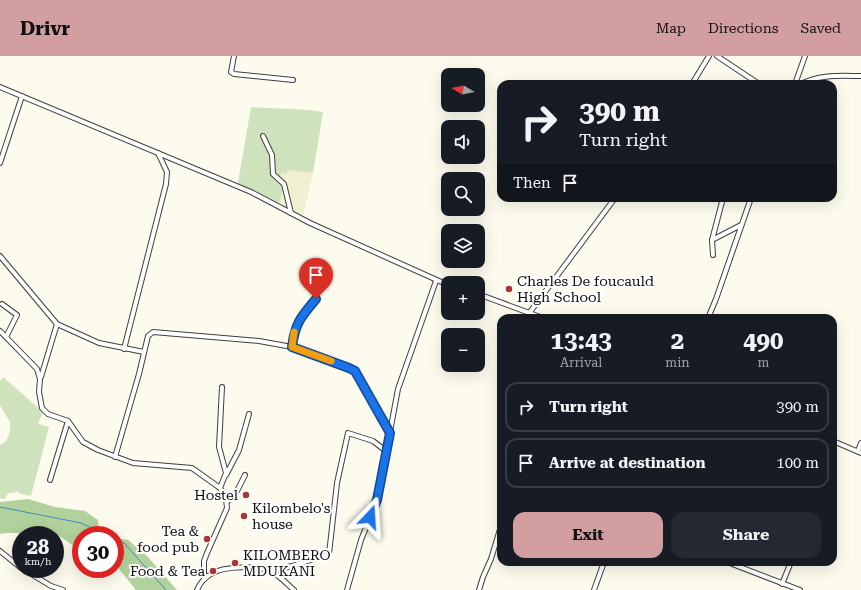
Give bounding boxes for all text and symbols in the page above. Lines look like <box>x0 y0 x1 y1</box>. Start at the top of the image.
text: Drivr <box>20 17 70 40</box>
text: Map <box>656 20 686 36</box>
text: Directions <box>708 20 778 36</box>
text: Saved <box>800 20 841 36</box>
north arrow <box>441 68 485 112</box>
map controls <box>441 68 485 372</box>
text: 390 m <box>579 95 660 128</box>
icon: right <box>513 96 565 148</box>
button: sound <box>441 120 485 164</box>
text: Turn right <box>579 129 667 150</box>
button: search <box>441 172 485 216</box>
icon: arrive <box>559 172 581 194</box>
text: Then <box>513 174 551 192</box>
button: layers <box>441 224 485 268</box>
pin <box>299 258 333 299</box>
icon: arrive <box>305 264 327 286</box>
place label: Charles De foucauld High School <box>517 273 654 305</box>
button: + <box>441 276 485 320</box>
marker: Charles De foucauld High School <box>504 284 514 294</box>
text: 13:43 <box>551 327 612 355</box>
text: 2 <box>671 327 684 355</box>
text: 490 <box>743 327 784 355</box>
button: − <box>441 328 485 372</box>
text: Arrival <box>560 355 602 370</box>
text: min <box>665 355 690 370</box>
text: m <box>757 355 769 370</box>
icon: right <box>515 396 537 418</box>
text: Turn right <box>549 398 628 416</box>
text: 390 m <box>776 398 819 416</box>
icon: arrive <box>515 452 537 474</box>
text: Arrive at destination <box>549 454 705 472</box>
text: 100 m <box>776 454 819 472</box>
place label: Hostel <box>194 487 239 503</box>
marker: Hostel <box>241 490 251 500</box>
position arrow <box>349 496 391 538</box>
place label: Kilombelo's house <box>252 500 331 532</box>
marker: Kilombelo's house <box>239 511 249 521</box>
button: Exit <box>513 512 663 558</box>
button: Share <box>671 512 821 558</box>
place label: Tea & food pub <box>137 523 199 555</box>
speed limit sign: 30 <box>72 526 124 578</box>
marker: Tea & food pub <box>202 534 212 544</box>
text: 28 <box>27 535 49 559</box>
place label: KILOMBERO MDUKANI <box>243 547 331 579</box>
text: km/h <box>25 556 51 567</box>
marker: KILOMBERO MDUKANI <box>230 558 240 568</box>
place label: Food & Tea <box>130 563 205 579</box>
marker: Food & Tea <box>208 566 218 576</box>

